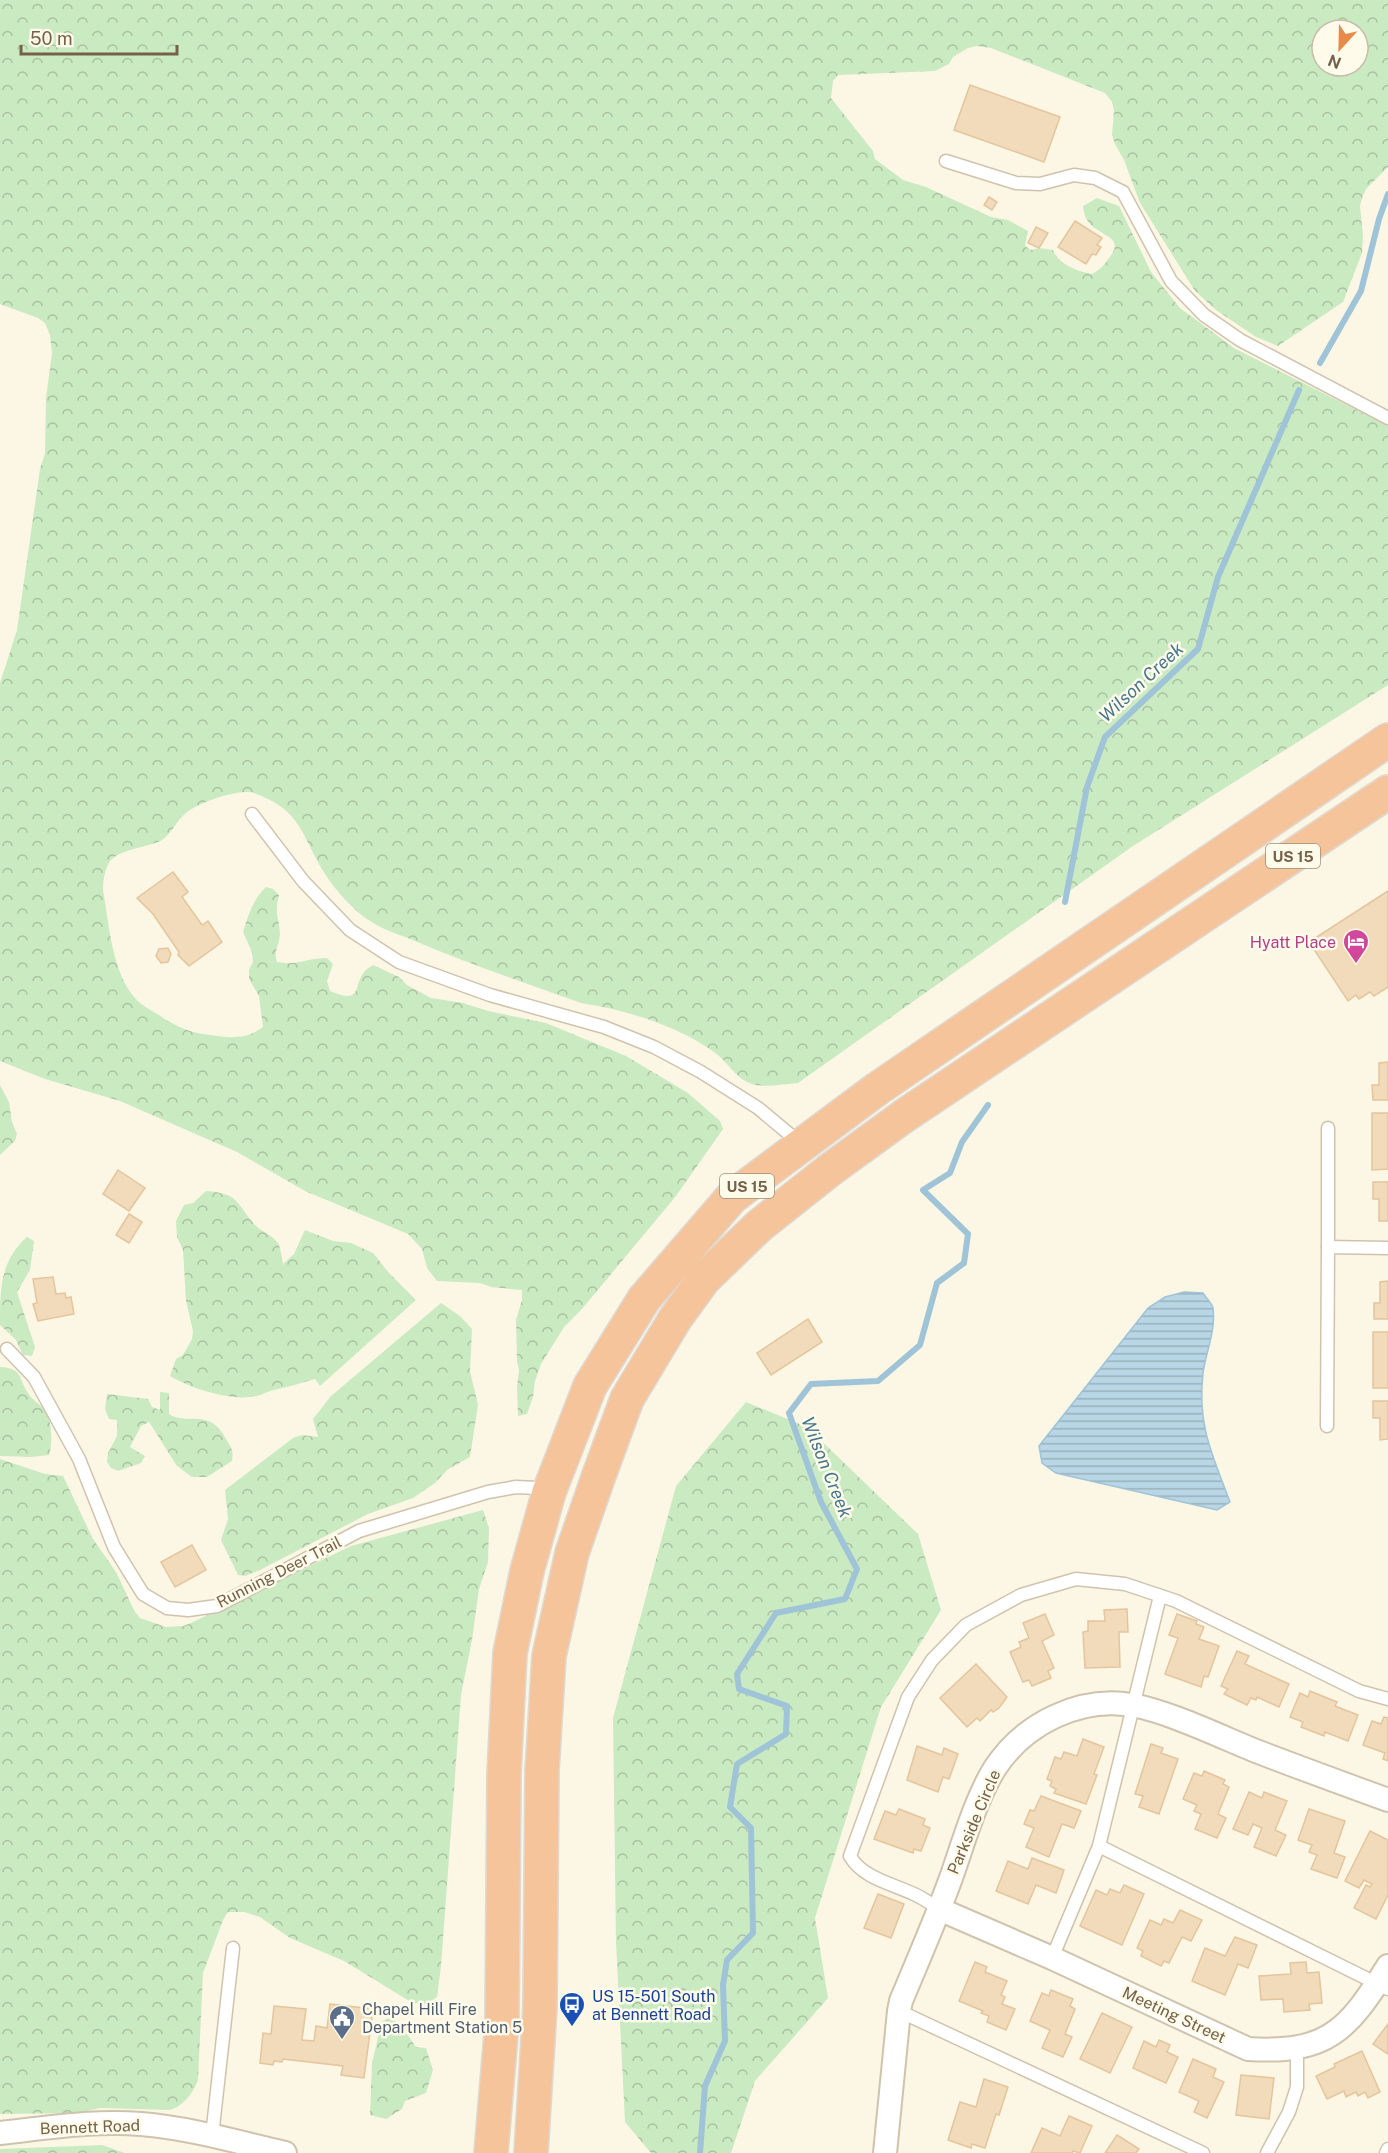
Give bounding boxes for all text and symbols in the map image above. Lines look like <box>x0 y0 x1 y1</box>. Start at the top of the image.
scale bar <box>21 18 177 56</box>
north arrow <box>1310 18 1370 78</box>
text: 50 m <box>30 28 73 49</box>
text: N <box>1325 50 1344 73</box>
water label: Wilson Creek <box>1095 638 1187 726</box>
road number: US 15 <box>1266 844 1320 868</box>
hotel icon: Hyatt Place <box>1341 927 1371 965</box>
place label: Hyatt Place <box>1250 933 1336 952</box>
road number: US 15 <box>720 1174 774 1198</box>
water label: Wilson Creek <box>797 1414 857 1521</box>
street label: Running Deer Trail <box>213 1532 345 1612</box>
street label: Parkside Circle <box>943 1767 1005 1877</box>
street label: Meeting Street <box>1119 1983 1229 2047</box>
place label: US 15-501 South at Bennett Road <box>592 1987 716 2024</box>
bus stop icon: US 15-501 South at Bennett Road <box>557 1990 587 2028</box>
place label: Chapel Hill Fire Department Station 5 <box>362 2000 522 2037</box>
public building icon: Chapel Hill Fire Department Station 5 <box>327 2003 357 2041</box>
street label: Bennett Road <box>39 2116 141 2138</box>

